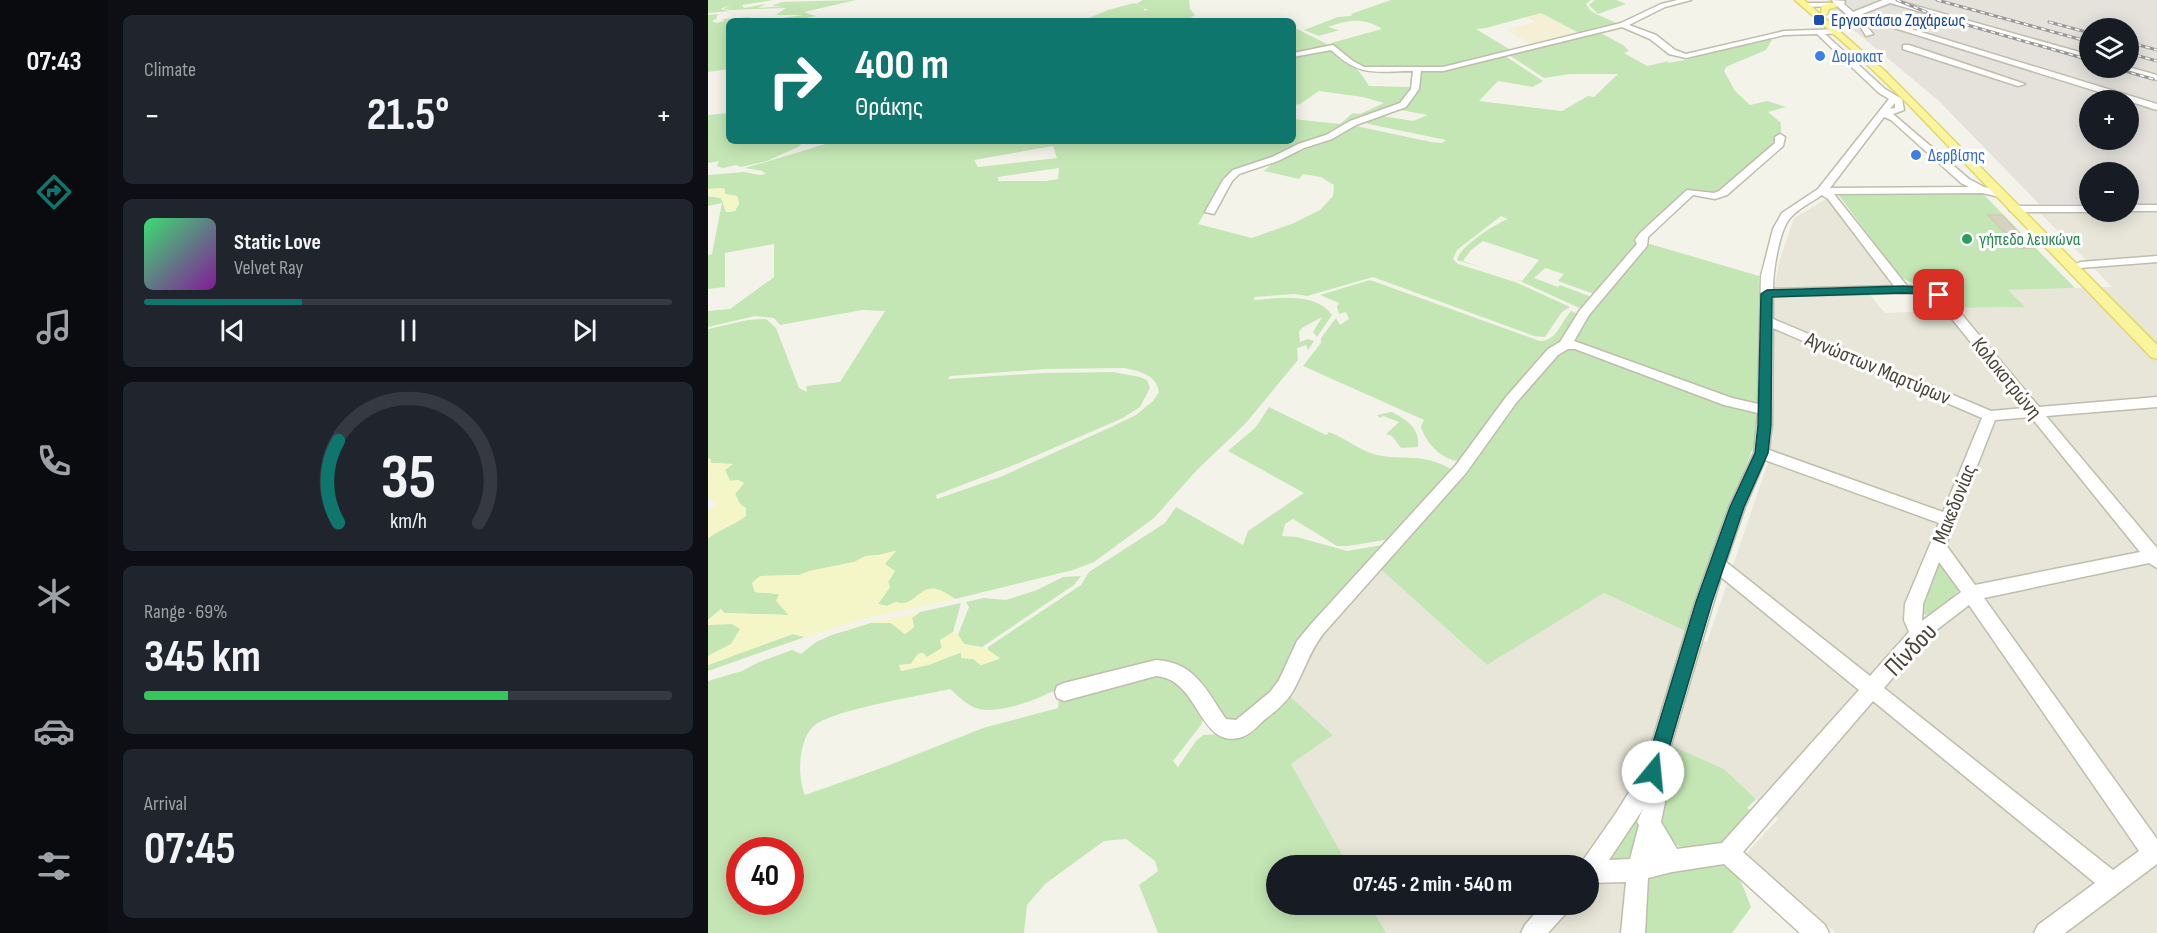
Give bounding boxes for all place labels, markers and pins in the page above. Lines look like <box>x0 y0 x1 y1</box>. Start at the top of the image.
place label: Εργοστάσιο Ζαχάρεως <box>1831 10 1966 31</box>
marker: Εργοστάσιο Ζαχάρεως <box>1812 13 1826 27</box>
place label: Δομοκατ <box>1832 46 1883 67</box>
marker: Δομοκατ <box>1813 49 1827 63</box>
place label: Δερβίσης <box>1928 145 1985 166</box>
marker: Δερβίσης <box>1909 148 1923 162</box>
place label: γήπεδο λευκώνα <box>1978 229 2081 250</box>
marker: γήπεδο λευκώνα <box>1960 232 1974 246</box>
pin <box>1913 269 1964 320</box>

